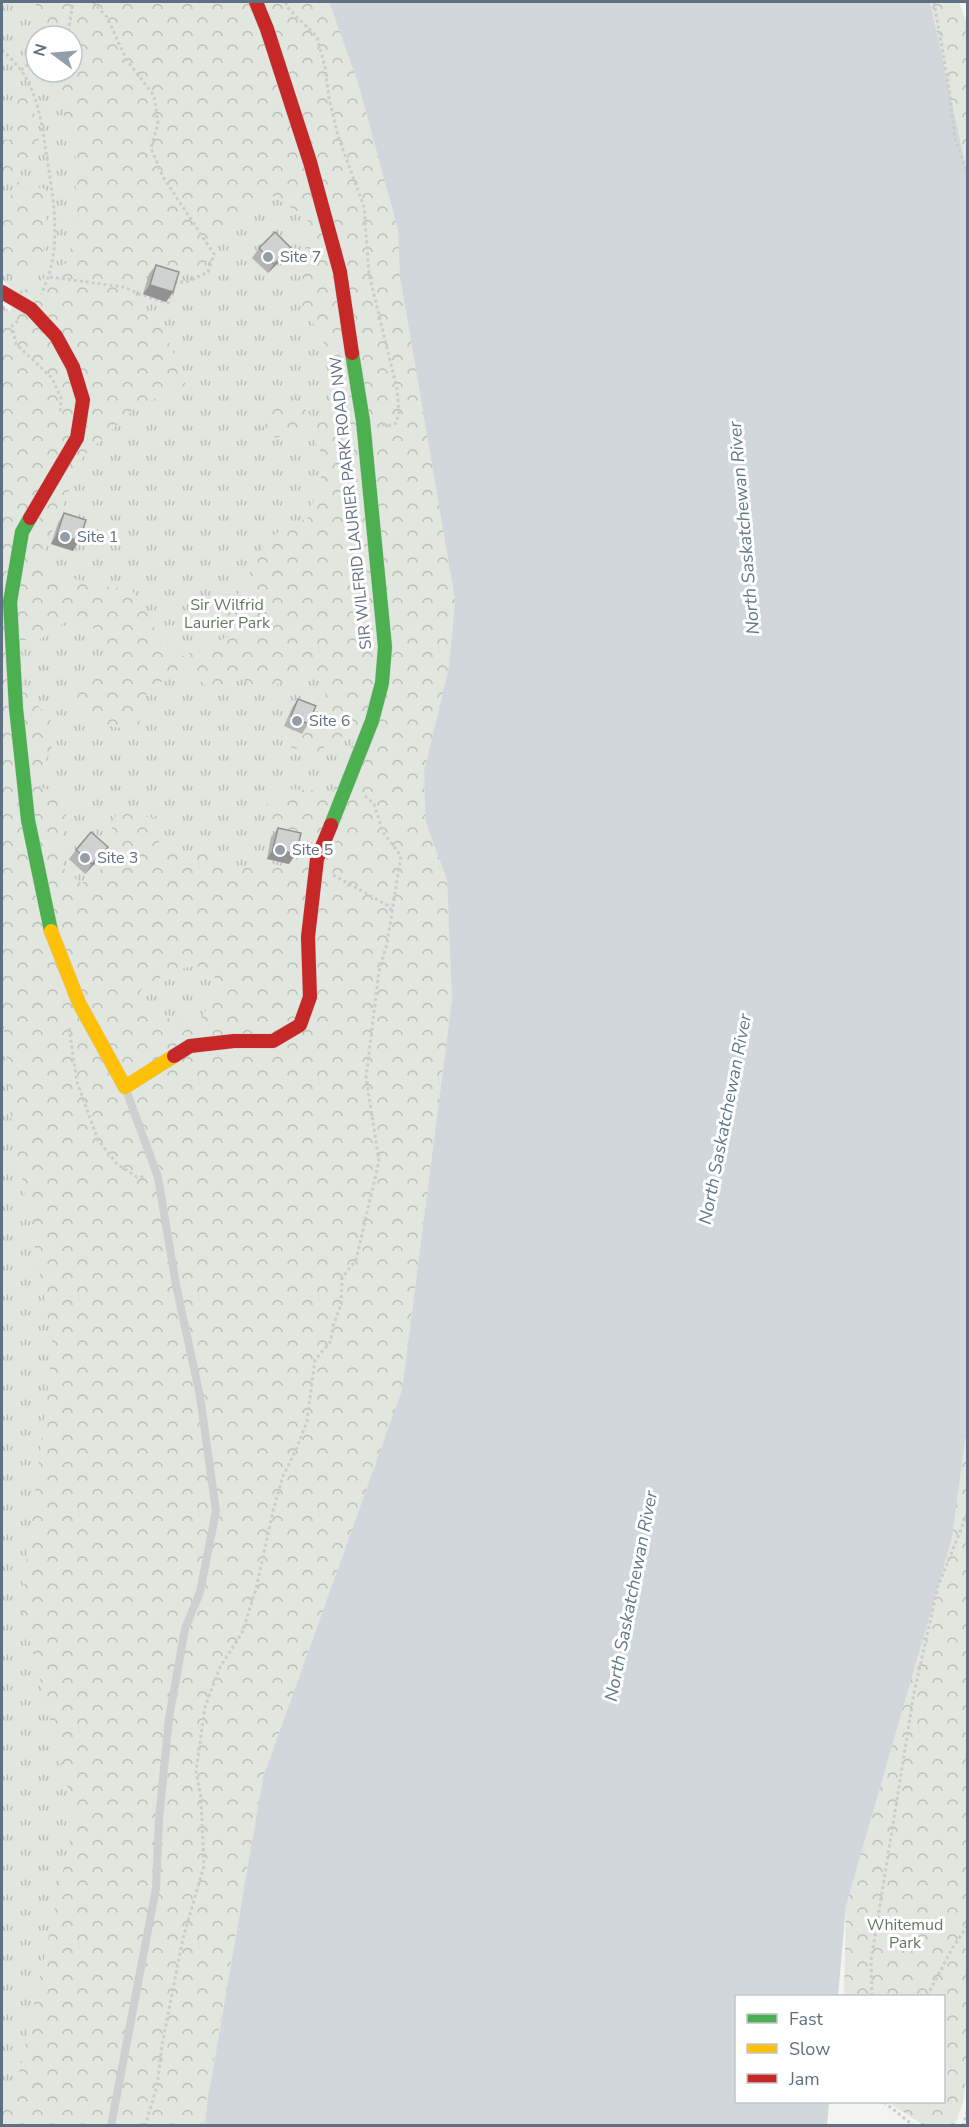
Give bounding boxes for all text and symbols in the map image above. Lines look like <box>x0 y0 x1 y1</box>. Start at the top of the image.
north arrow <box>24 24 84 84</box>
text: N <box>28 41 53 59</box>
place label: Site 7 <box>280 246 321 268</box>
marker: Site 7 <box>261 250 275 264</box>
street label: SIR WILFRID LAURIER PARK ROAD NW <box>325 355 377 651</box>
water label: North Saskatchewan River <box>723 420 765 636</box>
place label: Site 1 <box>77 526 118 548</box>
marker: Site 1 <box>58 530 72 544</box>
park label: Sir Wilfrid Laurier Park <box>184 594 271 634</box>
place label: Site 6 <box>309 710 350 732</box>
marker: Site 6 <box>290 714 304 728</box>
place label: Site 5 <box>292 839 333 861</box>
marker: Site 5 <box>273 843 287 857</box>
place label: Site 3 <box>97 847 138 869</box>
marker: Site 3 <box>78 851 92 865</box>
water label: North Saskatchewan River <box>693 1011 757 1226</box>
water label: North Saskatchewan River <box>599 1488 663 1703</box>
park label: Whitemud Park <box>867 1914 943 1954</box>
legend <box>735 1995 945 2103</box>
text: Fast <box>789 2007 824 2031</box>
text: Slow <box>789 2037 830 2061</box>
text: Jam <box>788 2067 820 2091</box>

